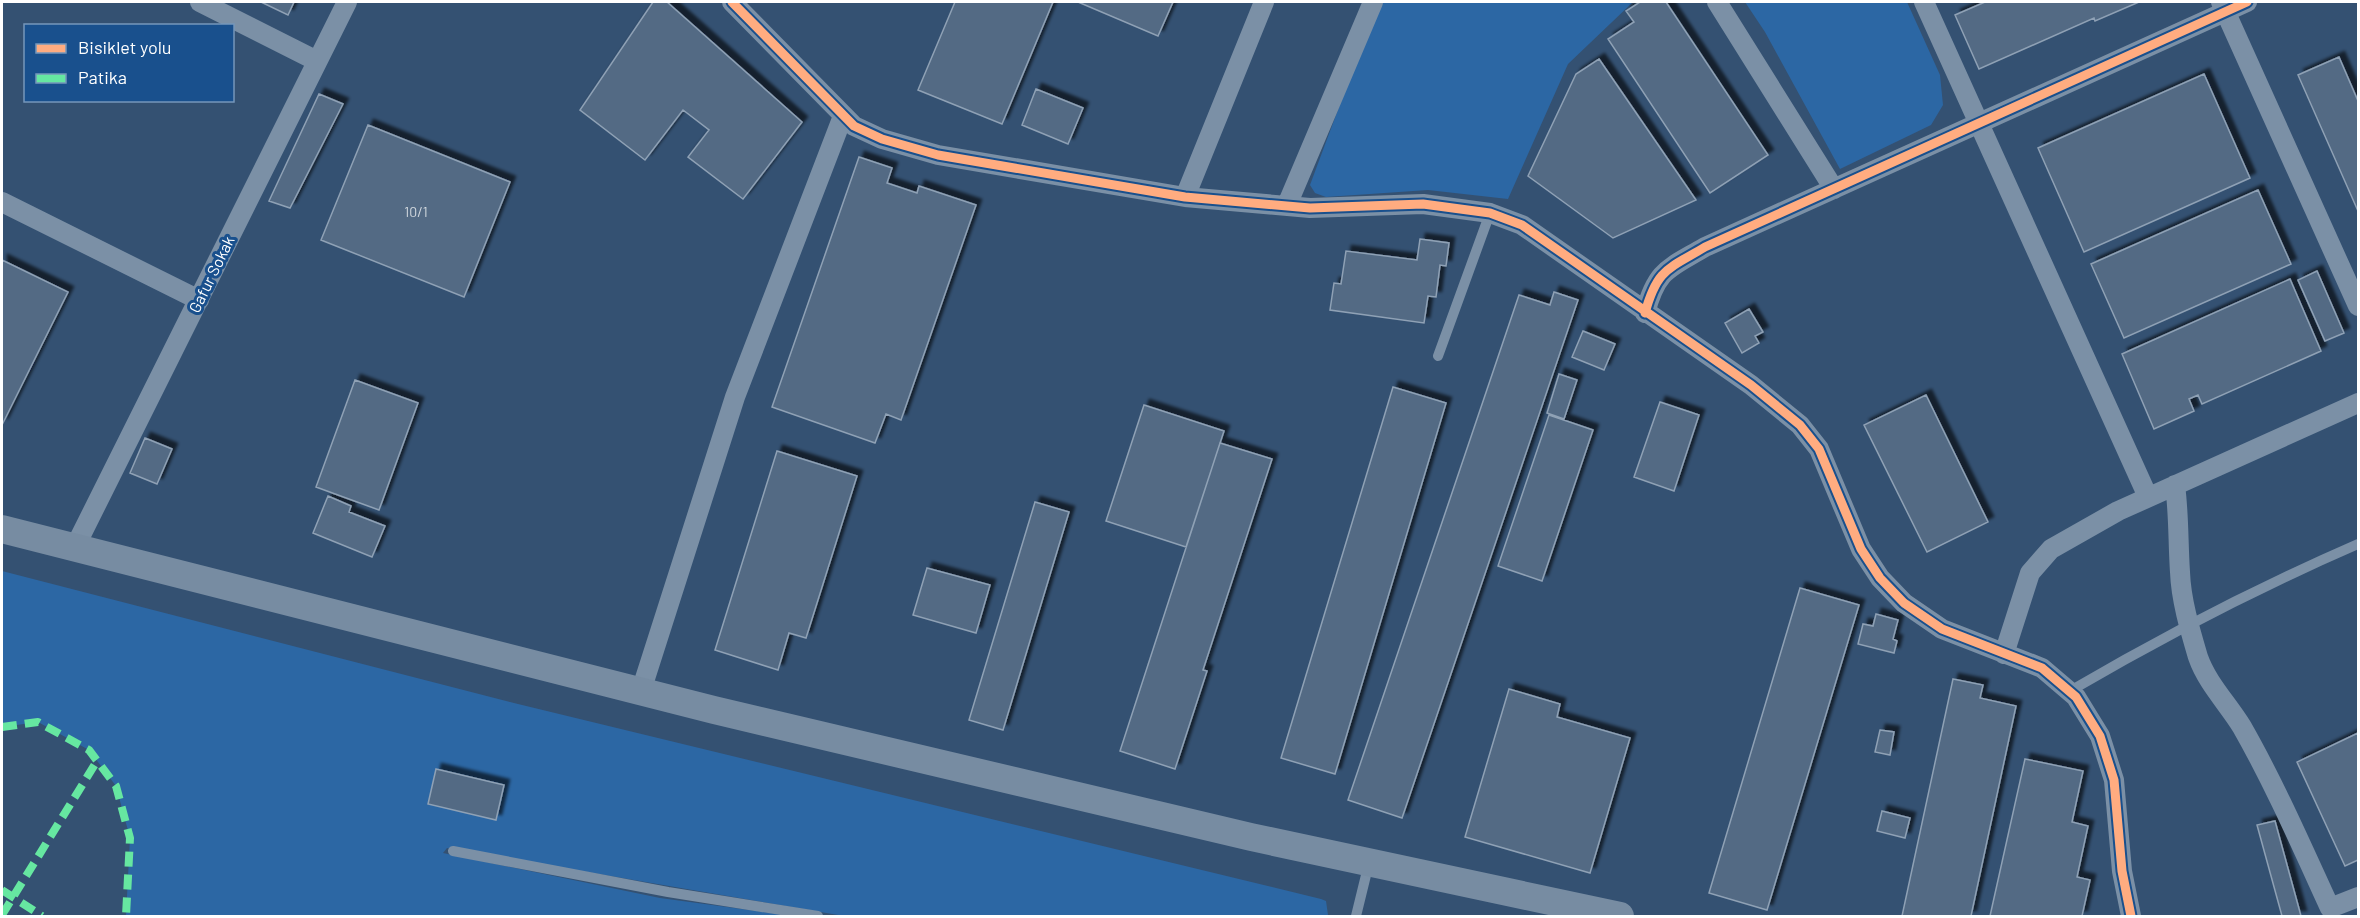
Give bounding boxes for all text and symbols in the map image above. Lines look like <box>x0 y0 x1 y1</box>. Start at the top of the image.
legend <box>24 24 234 102</box>
text: Bisiklet yolu <box>78 36 172 58</box>
text: Patika <box>78 66 127 88</box>
house number: 10/1 <box>404 203 428 220</box>
street label: Gafur Sokak <box>184 232 238 316</box>

